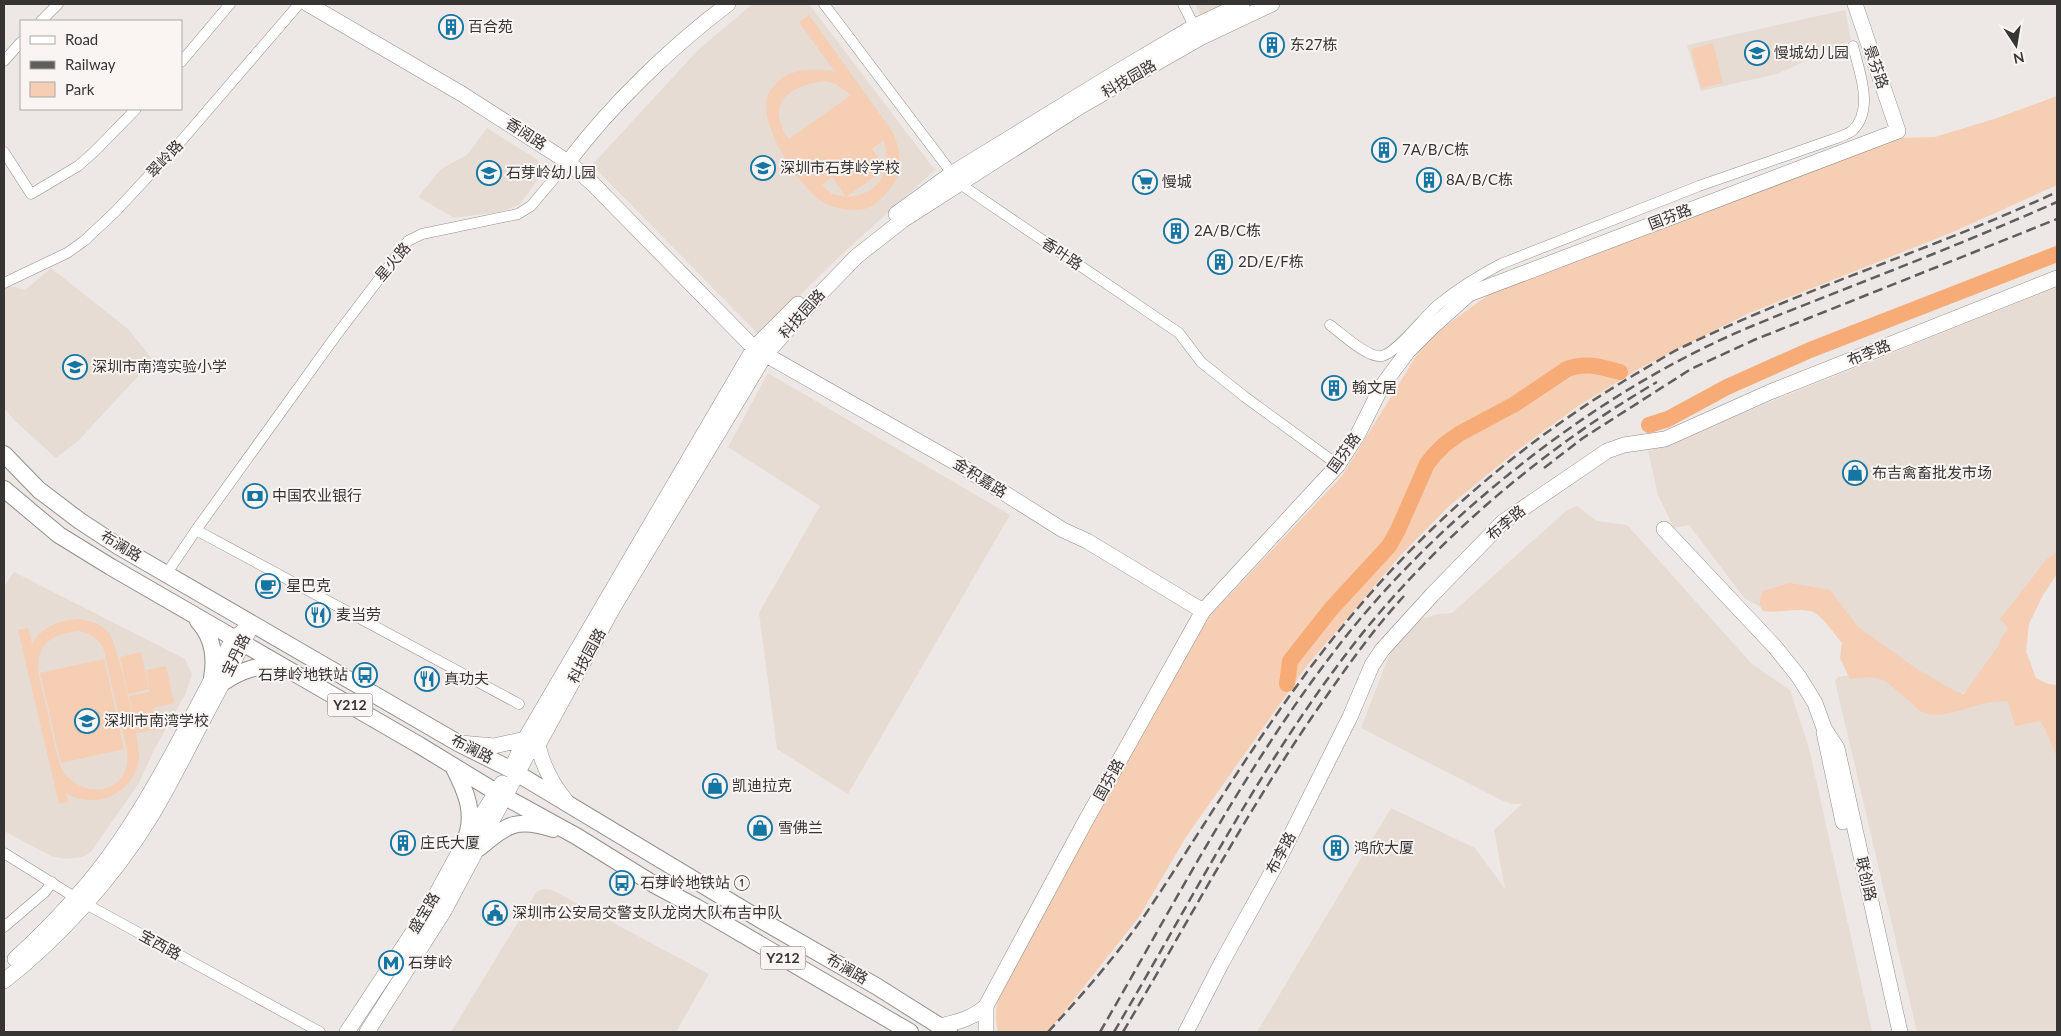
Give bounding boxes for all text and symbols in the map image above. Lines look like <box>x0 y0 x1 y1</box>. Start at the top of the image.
building icon: 百合苑 <box>438 14 464 40</box>
place label: 百合苑 <box>468 17 513 35</box>
legend <box>20 20 182 110</box>
north arrow <box>1991 20 2041 70</box>
text: Road <box>65 30 98 48</box>
building icon: 东27栋 <box>1259 32 1285 58</box>
place label: 东27栋 <box>1290 35 1337 53</box>
school or university icon: 慢城幼儿园 <box>1744 40 1770 66</box>
street label: 景芬路 <box>1861 42 1893 91</box>
place label: 慢城幼儿园 <box>1774 43 1849 61</box>
text: N <box>2012 49 2026 68</box>
text: Railway <box>65 55 116 73</box>
street label: 科技园路 <box>1098 55 1159 101</box>
text: Park <box>65 80 95 98</box>
street label: 香阅路 <box>503 113 550 153</box>
street label: 翠岭路 <box>142 136 186 181</box>
building icon: 7A/B/C栋 <box>1371 137 1397 163</box>
place label: 7A/B/C栋 <box>1402 140 1469 158</box>
school or university icon: 深圳市石芽岭学校 <box>750 155 776 181</box>
place label: 深圳市石芽岭学校 <box>780 158 900 176</box>
school or university icon: 石芽岭幼儿园 <box>476 160 502 186</box>
place label: 石芽岭幼儿园 <box>506 163 596 181</box>
building icon: 8A/B/C栋 <box>1416 167 1442 193</box>
supermarket icon: 慢城 <box>1132 169 1158 195</box>
place label: 8A/B/C栋 <box>1446 170 1513 188</box>
place label: 慢城 <box>1162 172 1192 190</box>
street label: 国芬路 <box>1645 200 1694 233</box>
building icon: 2A/B/C栋 <box>1163 218 1189 244</box>
place label: 2A/B/C栋 <box>1194 221 1261 239</box>
street label: 香叶路 <box>1039 233 1086 273</box>
street label: 星火路 <box>371 238 414 284</box>
building icon: 2D/E/F栋 <box>1207 249 1233 275</box>
place label: 2D/E/F栋 <box>1238 252 1304 270</box>
street label: 科技园路 <box>774 285 828 342</box>
street label: 布李路 <box>1844 335 1893 369</box>
school or university icon: 深圳市南湾实验小学 <box>62 354 88 380</box>
place label: 深圳市南湾实验小学 <box>92 357 227 375</box>
building icon: 翰文居 <box>1321 375 1347 401</box>
place label: 翰文居 <box>1352 378 1397 396</box>
street label: 国芬路 <box>1323 429 1363 476</box>
street label: 金积嘉路 <box>950 454 1011 501</box>
shop icon: 布吉禽畜批发市场 <box>1842 460 1868 486</box>
place label: 布吉禽畜批发市场 <box>1872 463 1992 481</box>
bank icon: 中国农业银行 <box>242 483 268 509</box>
place label: 中国农业银行 <box>272 486 362 504</box>
street label: 布李路 <box>1482 501 1528 544</box>
street label: 布澜路 <box>98 526 145 564</box>
cafe icon: 星巴克 <box>255 573 281 599</box>
place label: 星巴克 <box>286 576 331 594</box>
restaurant icon: 麦当劳 <box>305 602 331 628</box>
place label: 麦当劳 <box>336 605 381 623</box>
street label: 科技园路 <box>564 625 609 686</box>
street label: 宝丹路 <box>217 630 253 679</box>
bus stop icon: 石芽岭地铁站 <box>352 662 378 688</box>
place label: 石芽岭地铁站 <box>258 665 348 683</box>
restaurant icon: 真功夫 <box>414 666 440 692</box>
place label: 真功夫 <box>444 669 489 687</box>
road number: Y212 <box>328 694 372 716</box>
school or university icon: 深圳市南湾学校 <box>74 708 100 734</box>
place label: 深圳市南湾学校 <box>104 711 209 729</box>
street label: 布澜路 <box>448 730 497 766</box>
street label: 国芬路 <box>1089 755 1127 804</box>
shop icon: 凯迪拉克 <box>702 773 728 799</box>
place label: 凯迪拉克 <box>732 776 792 794</box>
shop icon: 雪佛兰 <box>747 815 773 841</box>
place label: 雪佛兰 <box>778 818 823 836</box>
street label: 布李路 <box>1262 828 1299 877</box>
building icon: 庄氏大厦 <box>390 830 416 856</box>
place label: 庄氏大厦 <box>420 833 480 851</box>
building icon: 鸿欣大厦 <box>1323 835 1349 861</box>
place label: 鸿欣大厦 <box>1354 838 1414 856</box>
street label: 联创路 <box>1853 855 1881 903</box>
bus stop icon: 石芽岭地铁站 ① <box>609 870 635 896</box>
place label: 石芽岭地铁站 ① <box>640 873 750 891</box>
street label: 盛宝路 <box>404 889 442 936</box>
public building icon: 深圳市公安局交警支队龙岗大队布吉中队 <box>482 900 508 926</box>
place label: 深圳市公安局交警支队龙岗大队布吉中队 <box>512 903 782 921</box>
street label: 宝西路 <box>136 925 185 963</box>
road number: Y212 <box>760 946 806 970</box>
street label: 布澜路 <box>824 949 871 987</box>
metro station icon: 石芽岭 <box>378 950 404 976</box>
place label: 石芽岭 <box>408 953 453 971</box>

